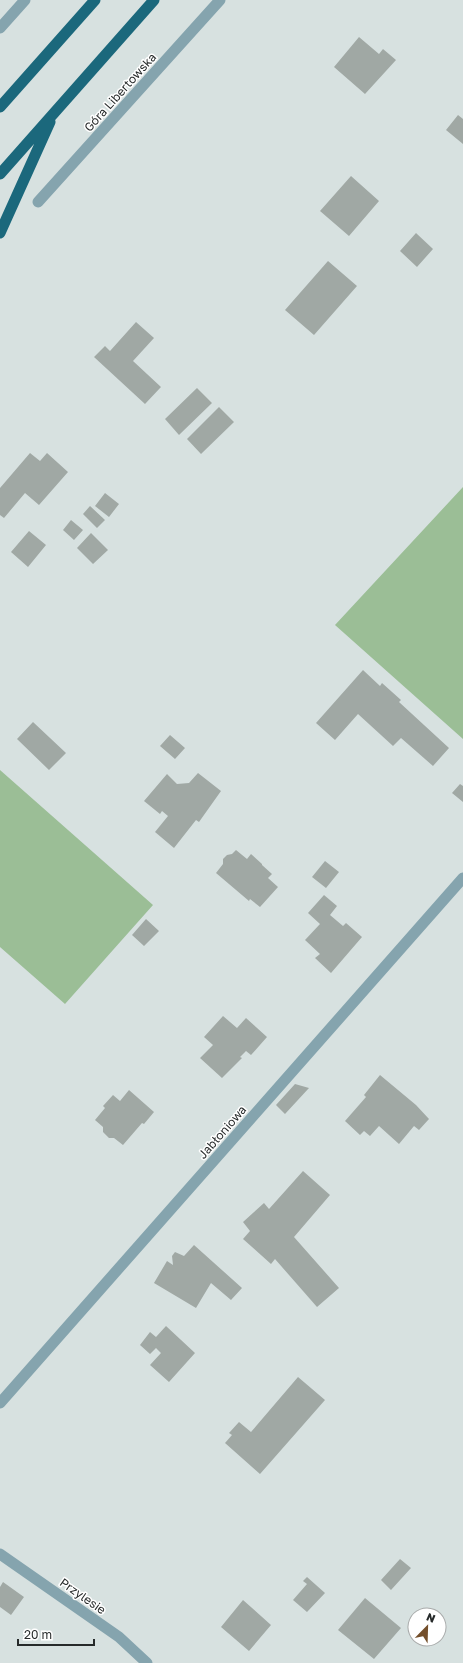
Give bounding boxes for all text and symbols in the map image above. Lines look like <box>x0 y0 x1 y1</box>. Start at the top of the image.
street label: Góra Libertowska <box>81 50 159 134</box>
street label: Jabłoniowa <box>195 1102 249 1162</box>
street label: Przylesie <box>57 1575 109 1617</box>
north arrow <box>407 1607 447 1647</box>
text: N <box>425 1610 437 1625</box>
scale bar <box>18 1621 94 1647</box>
text: 20 m <box>24 1627 52 1642</box>

